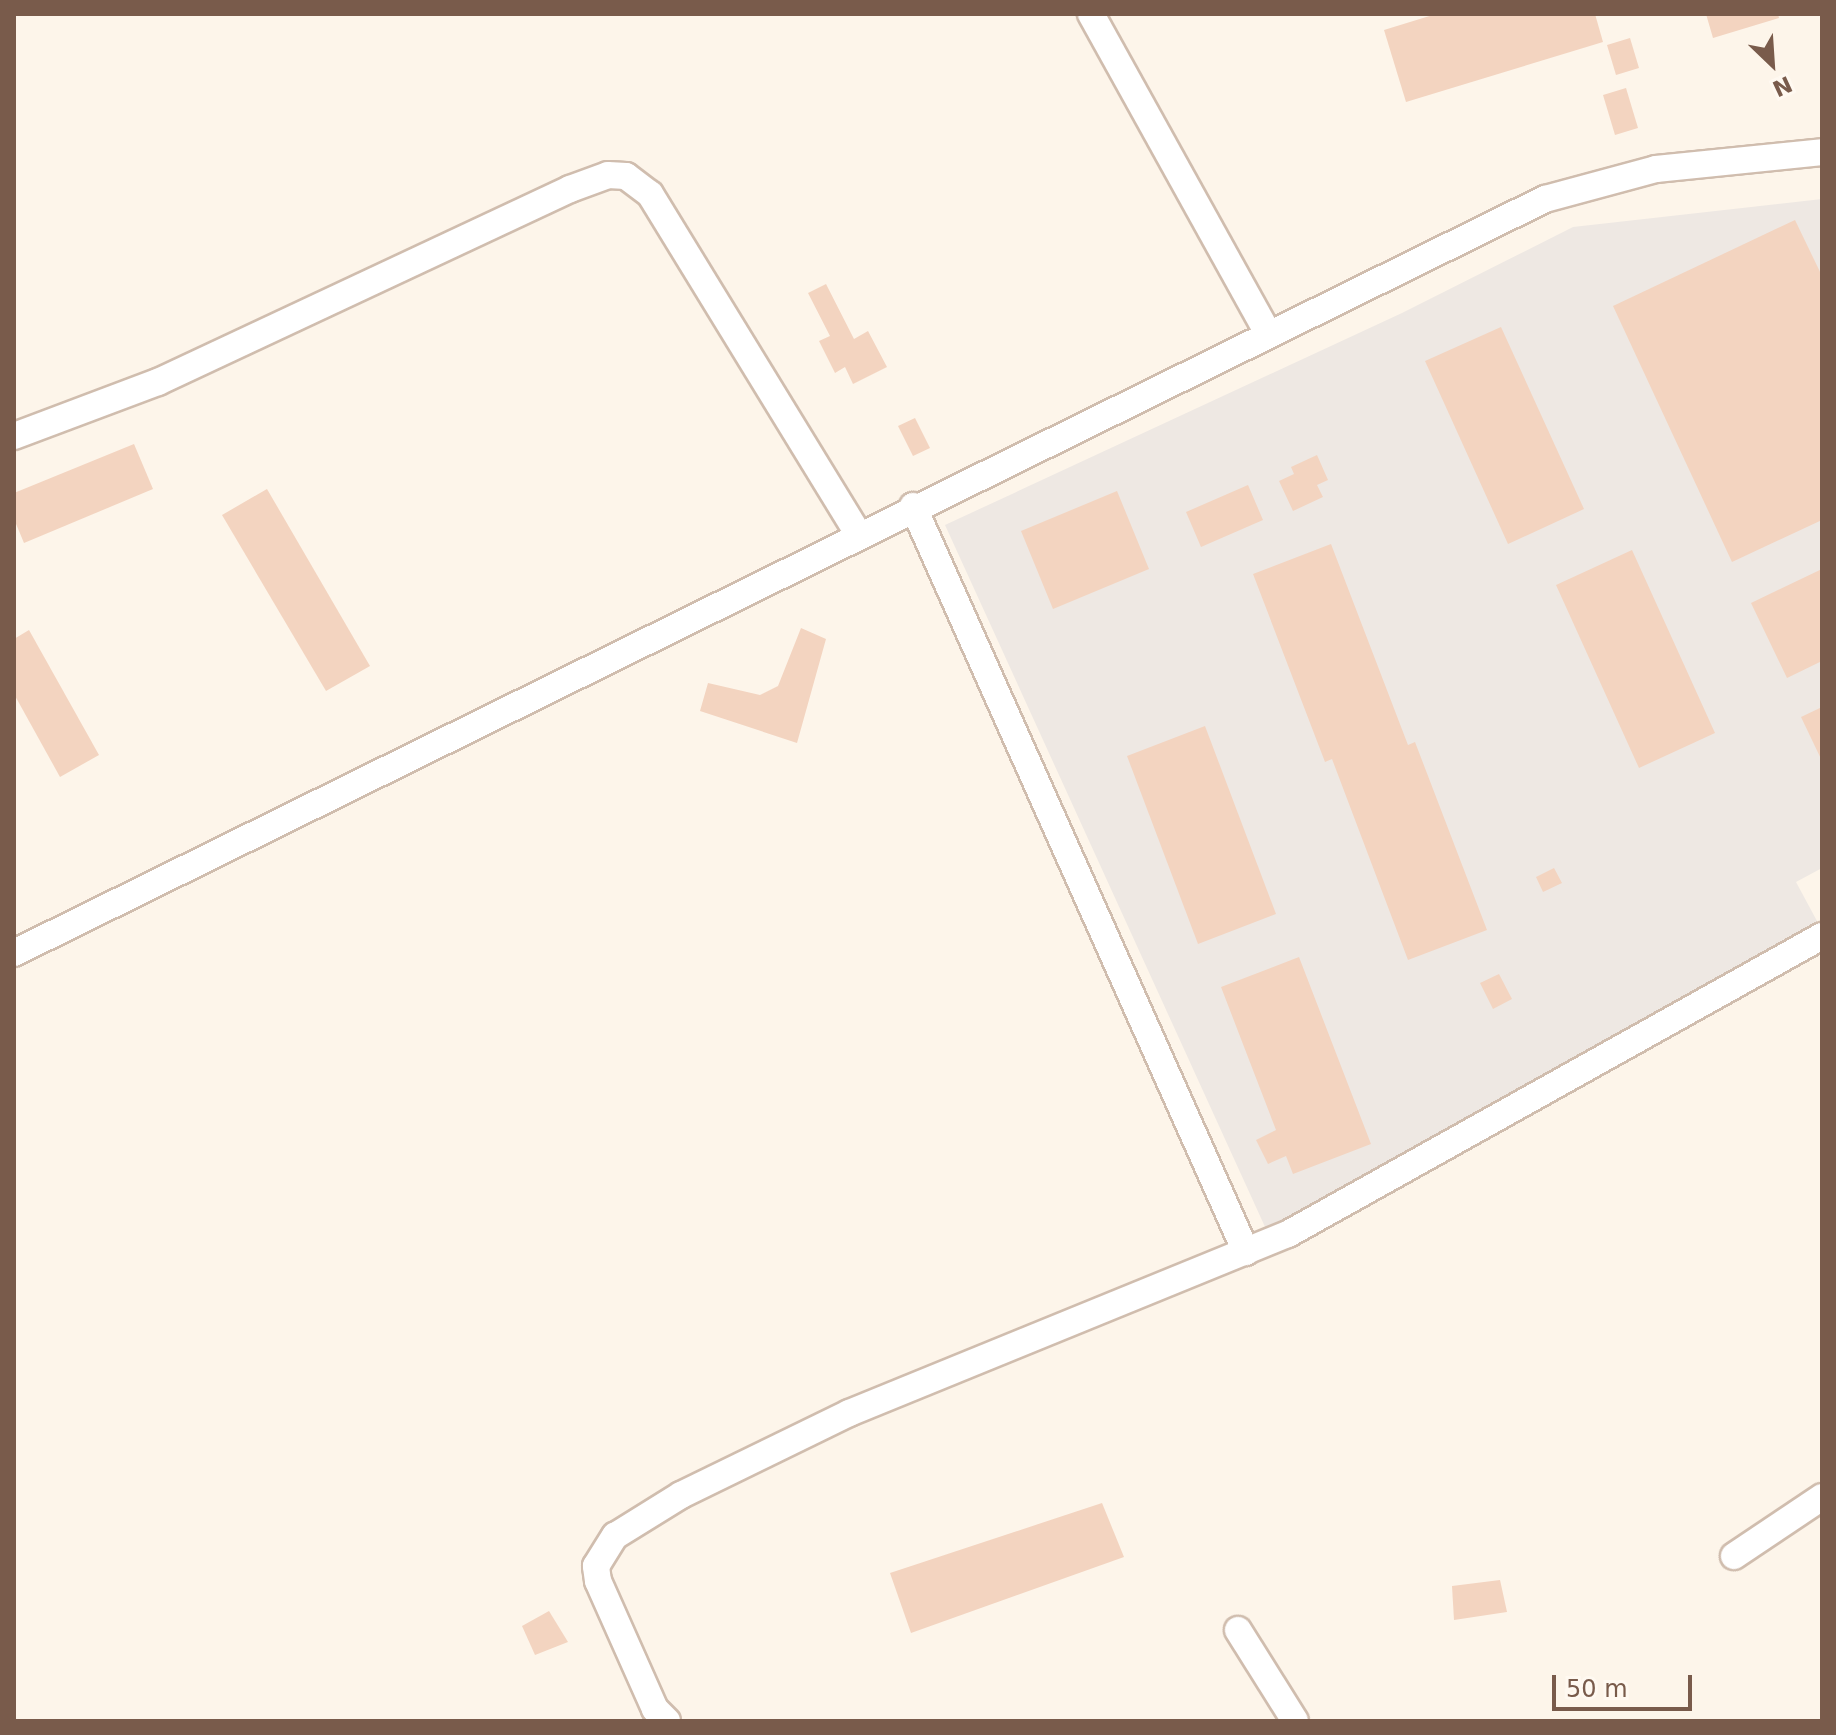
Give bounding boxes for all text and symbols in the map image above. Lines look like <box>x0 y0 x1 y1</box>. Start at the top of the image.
north arrow <box>1732 24 1812 104</box>
text: N <box>1769 71 1796 101</box>
scale bar <box>1556 1659 1696 1709</box>
text: 50 m <box>1566 1675 1628 1703</box>

